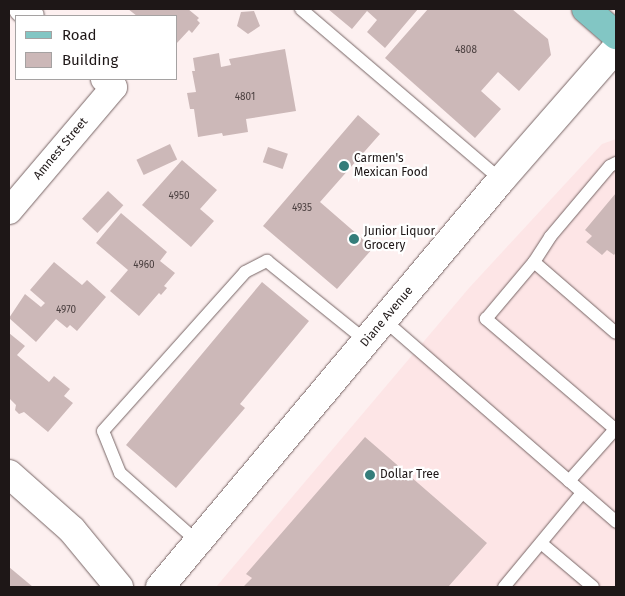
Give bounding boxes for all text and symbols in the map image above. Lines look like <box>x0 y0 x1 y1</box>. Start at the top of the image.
legend <box>15 15 178 80</box>
text: Road <box>62 26 97 44</box>
house number: 4808 <box>455 45 477 57</box>
text: Building <box>62 51 118 69</box>
house number: 4801 <box>235 92 255 104</box>
street label: Amnest Street <box>31 115 91 183</box>
place label: Carmen's Mexican Food <box>354 152 428 180</box>
marker: Carmen's Mexican Food <box>338 160 350 172</box>
house number: 4950 <box>169 191 189 203</box>
house number: 4935 <box>292 203 312 215</box>
place label: Junior Liquor Grocery <box>364 225 435 253</box>
marker: Junior Liquor Grocery <box>348 233 360 245</box>
house number: 4960 <box>133 260 155 272</box>
street label: Diane Avenue <box>358 284 416 350</box>
house number: 4970 <box>56 305 76 317</box>
place label: Dollar Tree <box>380 468 439 482</box>
marker: Dollar Tree <box>364 469 376 481</box>

